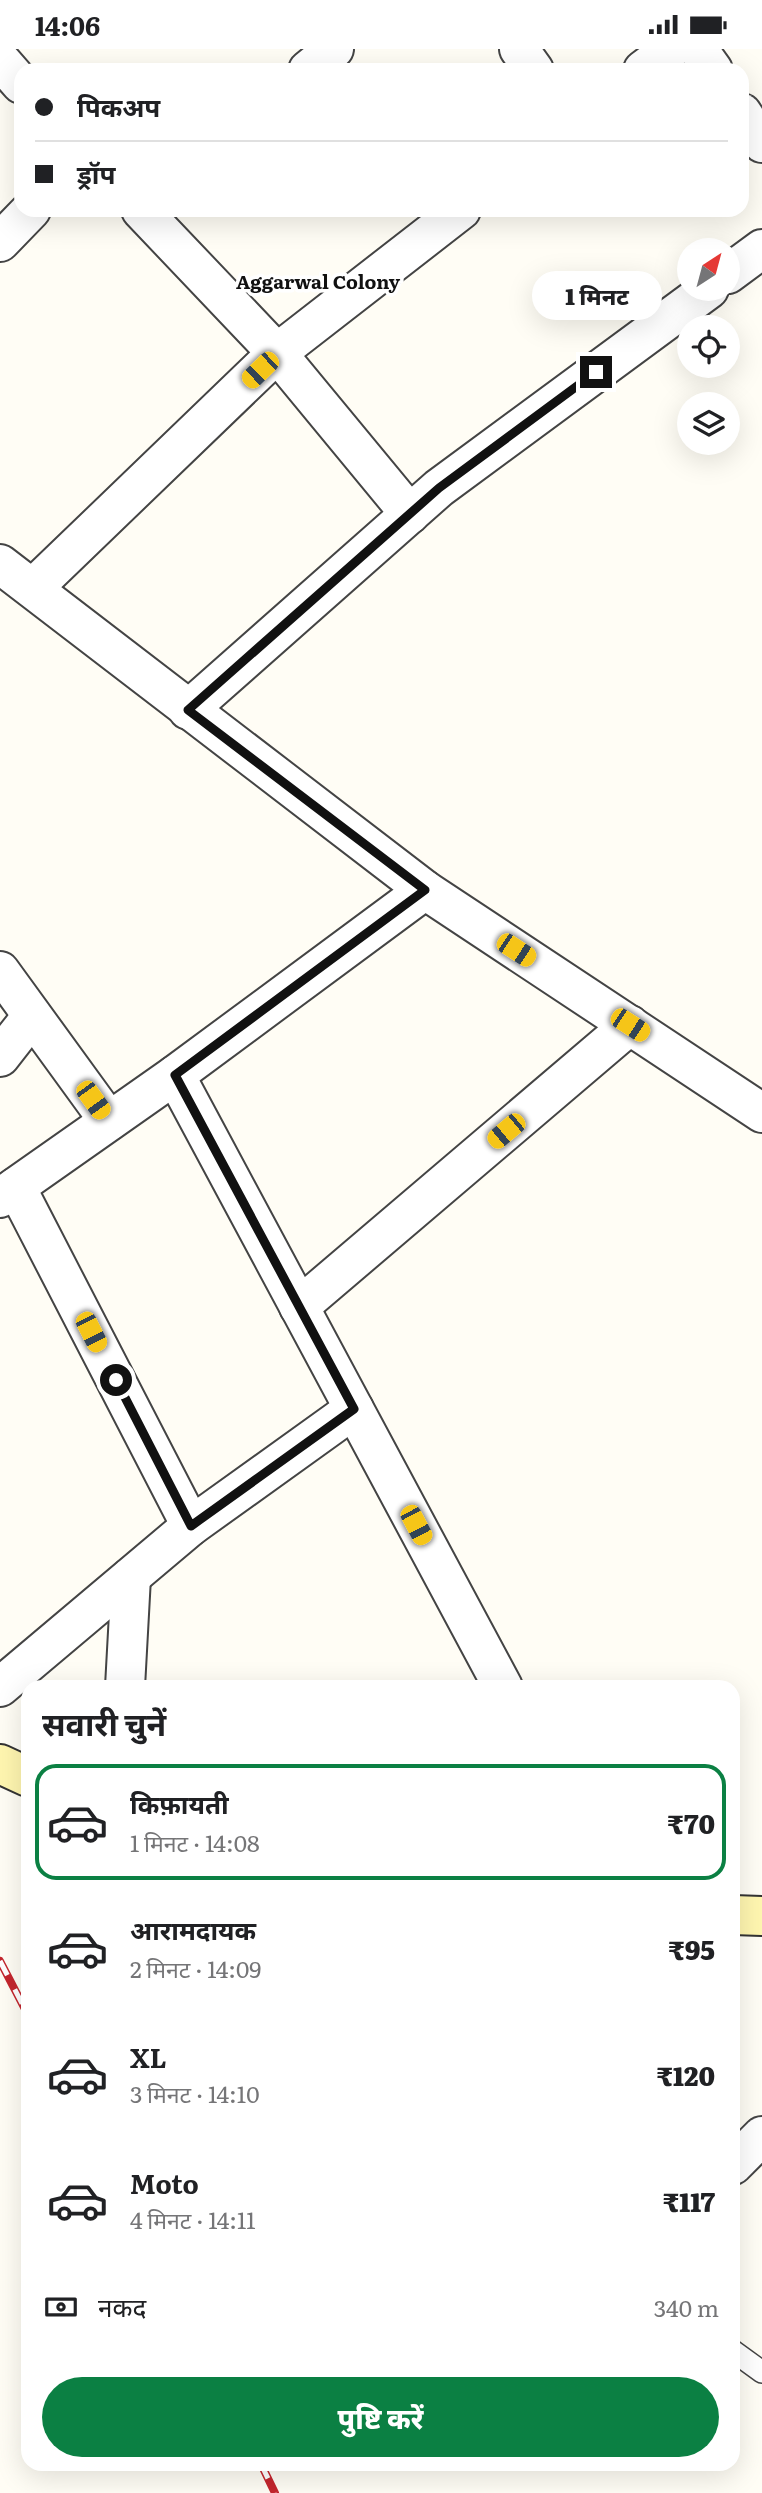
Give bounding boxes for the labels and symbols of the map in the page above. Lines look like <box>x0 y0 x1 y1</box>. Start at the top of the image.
north arrow <box>677 238 740 301</box>
district label: Aggarwal Colony <box>236 267 400 295</box>
callout: 1 मिनट <box>531 271 661 319</box>
car <box>238 348 283 392</box>
route end <box>580 356 612 388</box>
car <box>493 930 540 970</box>
car <box>607 1005 654 1045</box>
car <box>73 1077 114 1123</box>
car <box>484 1109 529 1153</box>
car <box>73 1309 110 1355</box>
route start <box>100 1364 132 1396</box>
car <box>397 1502 436 1548</box>

